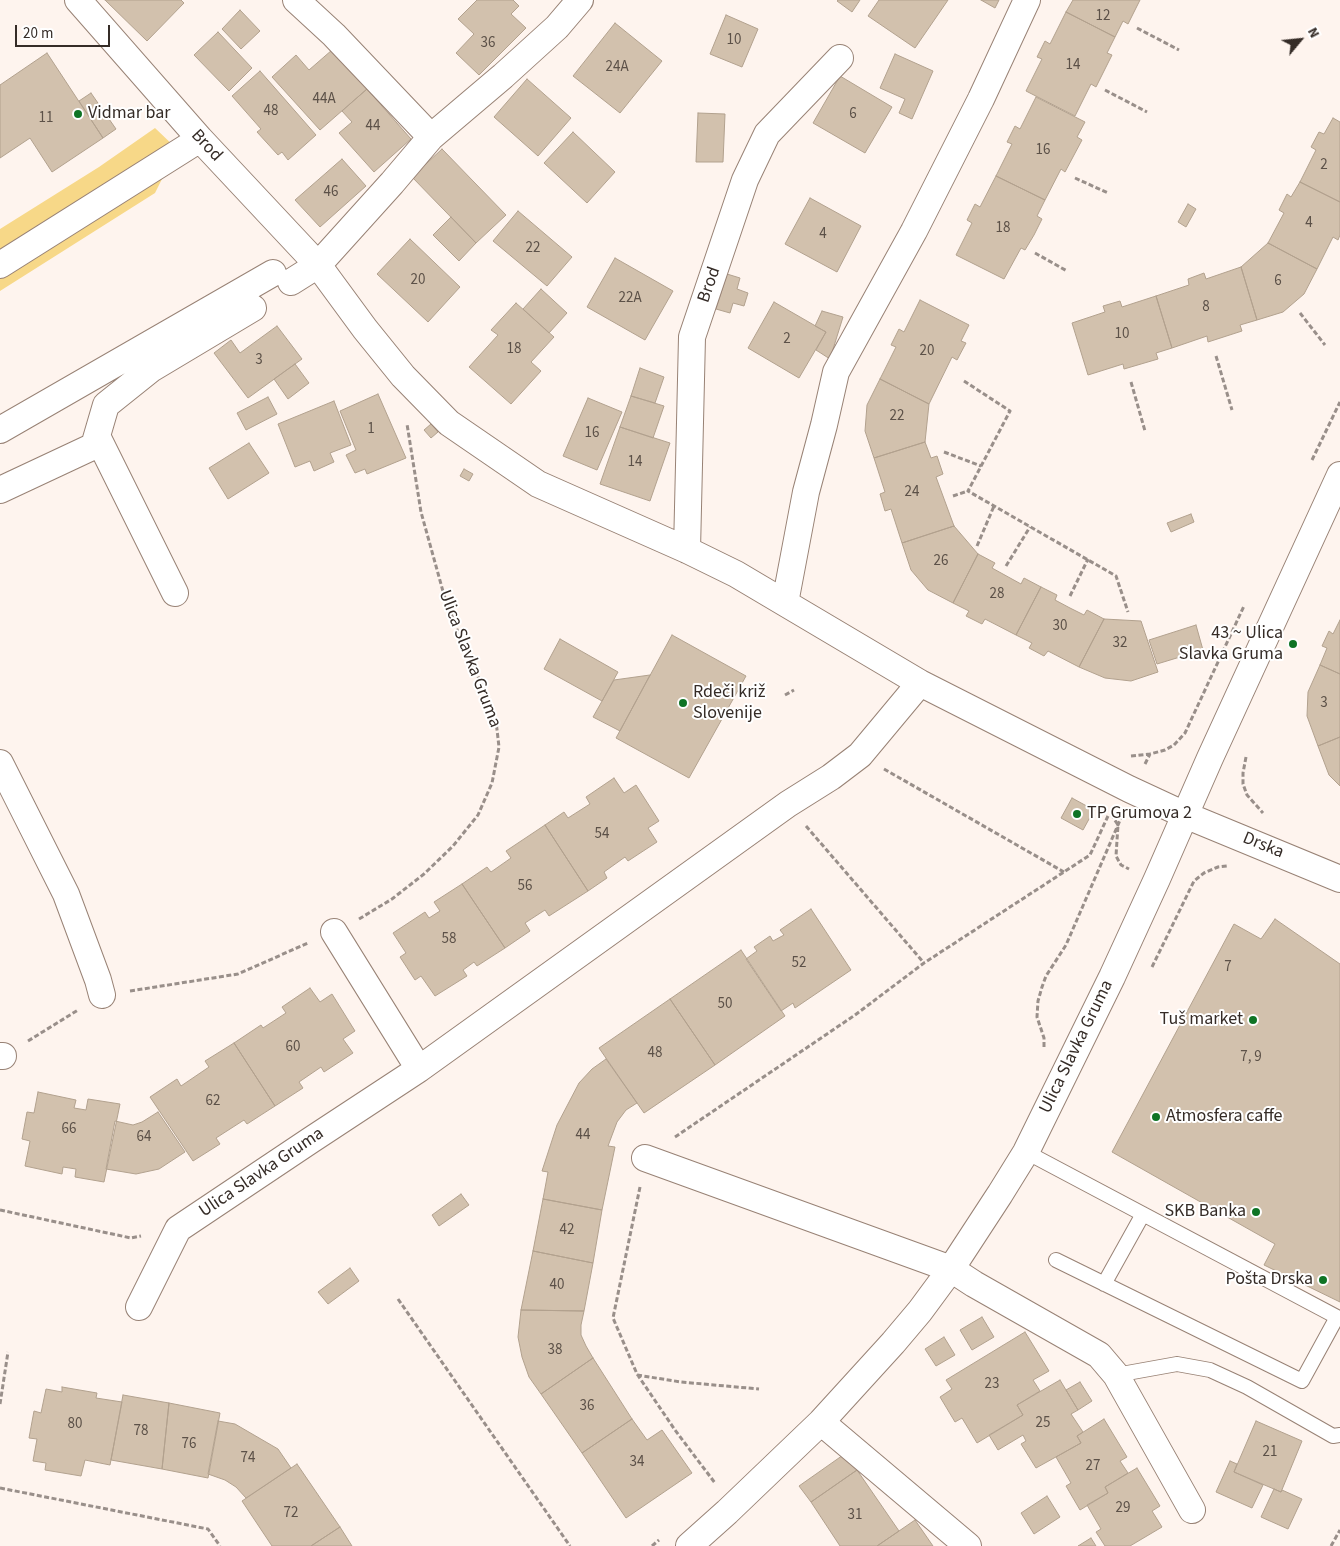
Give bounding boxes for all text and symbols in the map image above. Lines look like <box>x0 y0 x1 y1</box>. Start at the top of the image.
house number: 12 <box>1096 8 1110 26</box>
scale bar <box>18 15 112 47</box>
north arrow <box>1275 15 1325 65</box>
text: 20 m <box>23 23 53 44</box>
text: N <box>1302 24 1324 42</box>
house number: 10 <box>727 32 741 50</box>
house number: 36 <box>481 35 495 53</box>
house number: 14 <box>1066 57 1080 75</box>
house number: 24A <box>605 59 629 77</box>
house number: 44A <box>312 91 336 109</box>
place label: Vidmar bar <box>88 103 171 125</box>
house number: 48 <box>264 103 278 121</box>
house number: 6 <box>849 106 857 124</box>
marker: Vidmar bar <box>72 108 84 120</box>
house number: 11 <box>39 110 53 128</box>
house number: 44 <box>366 118 380 136</box>
street label: Brod <box>186 125 226 167</box>
house number: 16 <box>1036 142 1050 160</box>
house number: 2 <box>1320 157 1328 175</box>
house number: 46 <box>324 184 338 202</box>
house number: 4 <box>1305 215 1313 233</box>
house number: 18 <box>996 220 1010 238</box>
house number: 4 <box>819 226 827 244</box>
house number: 22 <box>526 240 540 258</box>
street label: Brod <box>694 264 726 306</box>
house number: 20 <box>411 272 425 290</box>
house number: 6 <box>1274 273 1282 291</box>
house number: 22A <box>618 290 642 308</box>
house number: 8 <box>1202 299 1210 317</box>
house number: 10 <box>1115 326 1129 344</box>
house number: 2 <box>783 331 791 349</box>
house number: 18 <box>507 341 521 359</box>
house number: 20 <box>920 343 934 361</box>
house number: 3 <box>255 352 263 370</box>
house number: 22 <box>890 408 904 426</box>
house number: 1 <box>367 421 375 439</box>
house number: 16 <box>585 425 599 443</box>
house number: 14 <box>628 454 642 472</box>
house number: 24 <box>905 484 919 502</box>
house number: 26 <box>934 553 948 571</box>
house number: 28 <box>990 586 1004 604</box>
street label: Ulica Slavka Gruma <box>433 587 505 731</box>
house number: 30 <box>1053 618 1067 636</box>
place label: 43 ~ Ulica Slavka Gruma <box>1179 623 1283 666</box>
house number: 32 <box>1113 635 1127 653</box>
marker: 43 ~ Ulica Slavka Gruma <box>1287 638 1299 650</box>
place label: Rdeči križ Slovenije <box>693 682 765 724</box>
house number: 3 <box>1320 695 1328 713</box>
marker: Rdeči križ Slovenije <box>677 697 689 709</box>
place label: TP Grumova 2 <box>1087 803 1192 825</box>
marker: TP Grumova 2 <box>1071 808 1083 820</box>
house number: 54 <box>595 826 609 844</box>
street label: Drska <box>1239 828 1287 864</box>
house number: 56 <box>518 878 532 896</box>
house number: 58 <box>442 931 456 949</box>
house number: 52 <box>792 955 806 973</box>
house number: 7 <box>1224 959 1232 977</box>
street label: Ulica Slavka Gruma <box>1035 977 1119 1117</box>
house number: 50 <box>718 996 732 1014</box>
place label: Tuš market <box>1160 1009 1243 1031</box>
marker: Tuš market <box>1247 1014 1259 1026</box>
house number: 60 <box>286 1039 300 1057</box>
house number: 48 <box>648 1045 662 1063</box>
house number: 7, 9 <box>1240 1049 1262 1067</box>
house number: 62 <box>206 1093 220 1111</box>
place label: Atmosfera caffe <box>1166 1106 1283 1128</box>
marker: Atmosfera caffe <box>1150 1111 1162 1123</box>
house number: 66 <box>62 1121 76 1139</box>
street label: Ulica Slavka Gruma <box>196 1123 328 1223</box>
house number: 44 <box>576 1127 590 1145</box>
house number: 64 <box>137 1129 151 1147</box>
place label: SKB Banka <box>1164 1201 1246 1223</box>
marker: SKB Banka <box>1250 1206 1262 1218</box>
house number: 42 <box>560 1222 574 1240</box>
place label: Pošta Drska <box>1225 1269 1313 1291</box>
marker: Pošta Drska <box>1317 1274 1329 1286</box>
house number: 40 <box>550 1277 564 1295</box>
house number: 38 <box>548 1342 562 1360</box>
house number: 23 <box>985 1376 999 1394</box>
house number: 36 <box>580 1398 594 1416</box>
house number: 25 <box>1036 1415 1050 1433</box>
house number: 80 <box>68 1416 82 1434</box>
house number: 78 <box>134 1423 148 1441</box>
house number: 76 <box>182 1436 196 1454</box>
house number: 21 <box>1263 1444 1277 1462</box>
house number: 74 <box>241 1450 255 1468</box>
house number: 34 <box>630 1454 644 1472</box>
house number: 27 <box>1086 1458 1100 1476</box>
house number: 29 <box>1116 1500 1130 1518</box>
house number: 72 <box>284 1505 298 1523</box>
house number: 31 <box>848 1507 862 1525</box>

